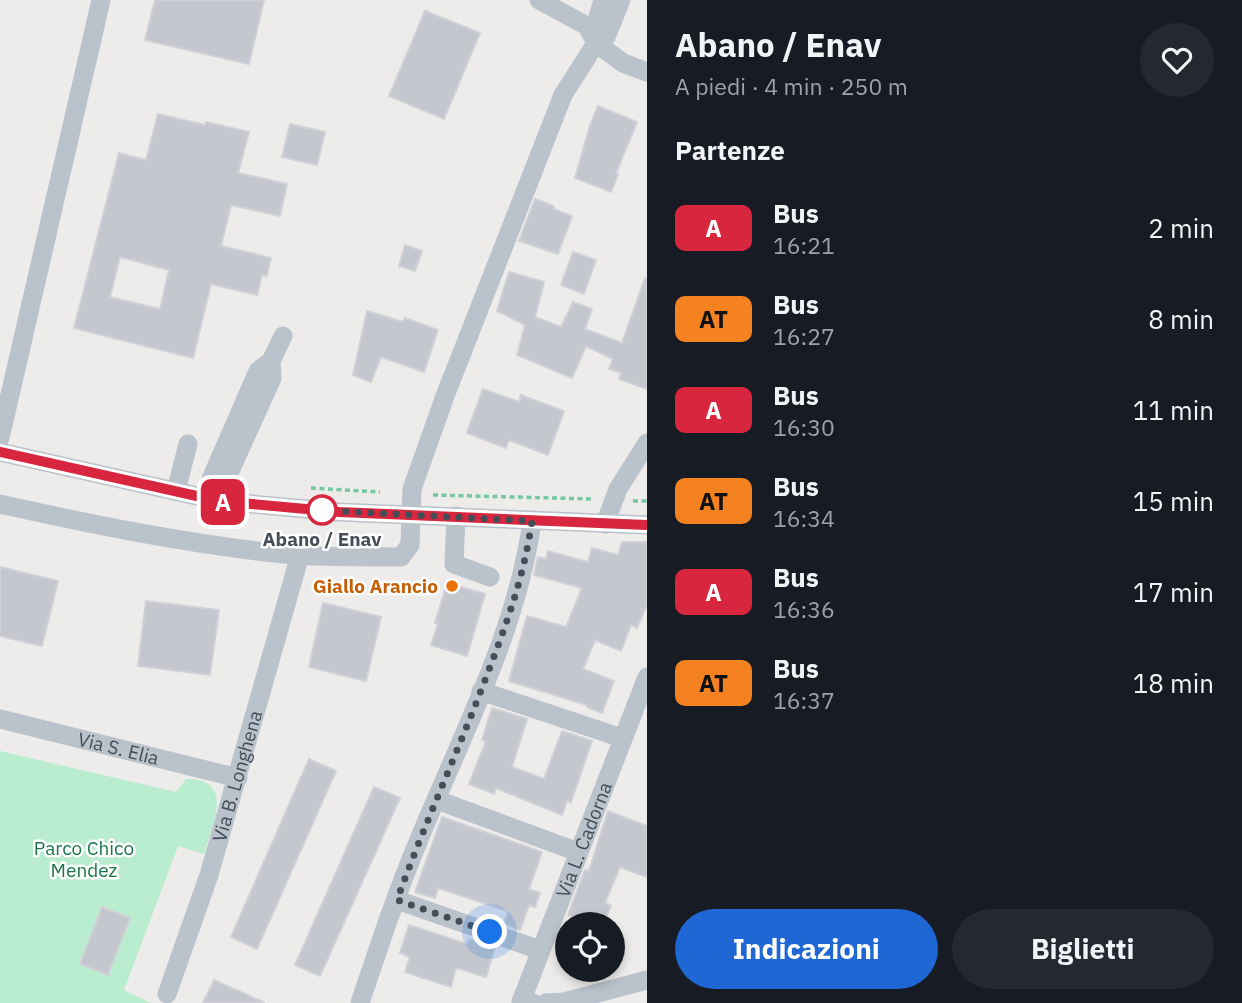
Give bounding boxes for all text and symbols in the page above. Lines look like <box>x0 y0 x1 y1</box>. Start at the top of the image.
text: Abano / Enav <box>675 23 881 66</box>
button: heart <box>1140 23 1214 97</box>
text: A piedi · 4 min · 250 m <box>675 71 908 101</box>
text: Partenze <box>675 133 785 167</box>
text: Bus <box>773 196 819 230</box>
text: 2 min <box>1148 211 1214 245</box>
text: A <box>705 212 722 244</box>
text: 16:21 <box>773 230 835 260</box>
text: Bus <box>773 287 819 321</box>
text: 8 min <box>1148 302 1214 336</box>
text: AT <box>699 303 728 335</box>
text: 16:27 <box>773 321 835 351</box>
text: Bus <box>773 378 819 412</box>
text: 11 min <box>1133 393 1214 427</box>
text: A <box>705 394 722 426</box>
text: 16:30 <box>773 412 835 442</box>
text: Bus <box>773 469 819 503</box>
line badge: A <box>200 479 246 525</box>
text: 15 min <box>1133 484 1214 518</box>
text: AT <box>699 485 728 517</box>
text: A <box>215 486 231 518</box>
marker: Abano / Enav <box>307 495 337 525</box>
text: 16:34 <box>773 503 835 533</box>
place label: Abano / Enav <box>263 527 382 551</box>
text: Bus <box>773 560 819 594</box>
place label: Giallo Arancio <box>313 574 438 598</box>
text: 17 min <box>1133 575 1214 609</box>
text: A <box>705 576 722 608</box>
marker: Giallo Arancio <box>444 578 460 594</box>
text: 16:36 <box>773 594 835 624</box>
text: Bus <box>773 651 819 685</box>
text: 18 min <box>1133 666 1214 700</box>
text: AT <box>699 667 728 699</box>
text: 16:37 <box>773 685 835 715</box>
street label: Via B. Longhena <box>207 708 267 845</box>
street label: Via S. Elia <box>75 727 162 770</box>
street label: Via L. Cadorna <box>551 778 617 901</box>
park label: Parco Chico Mendez <box>34 836 134 882</box>
button: Indicazioni <box>675 909 938 989</box>
button: Biglietti <box>952 909 1214 989</box>
map controls <box>555 912 625 982</box>
button: locate <box>555 912 625 982</box>
your location <box>472 914 507 949</box>

